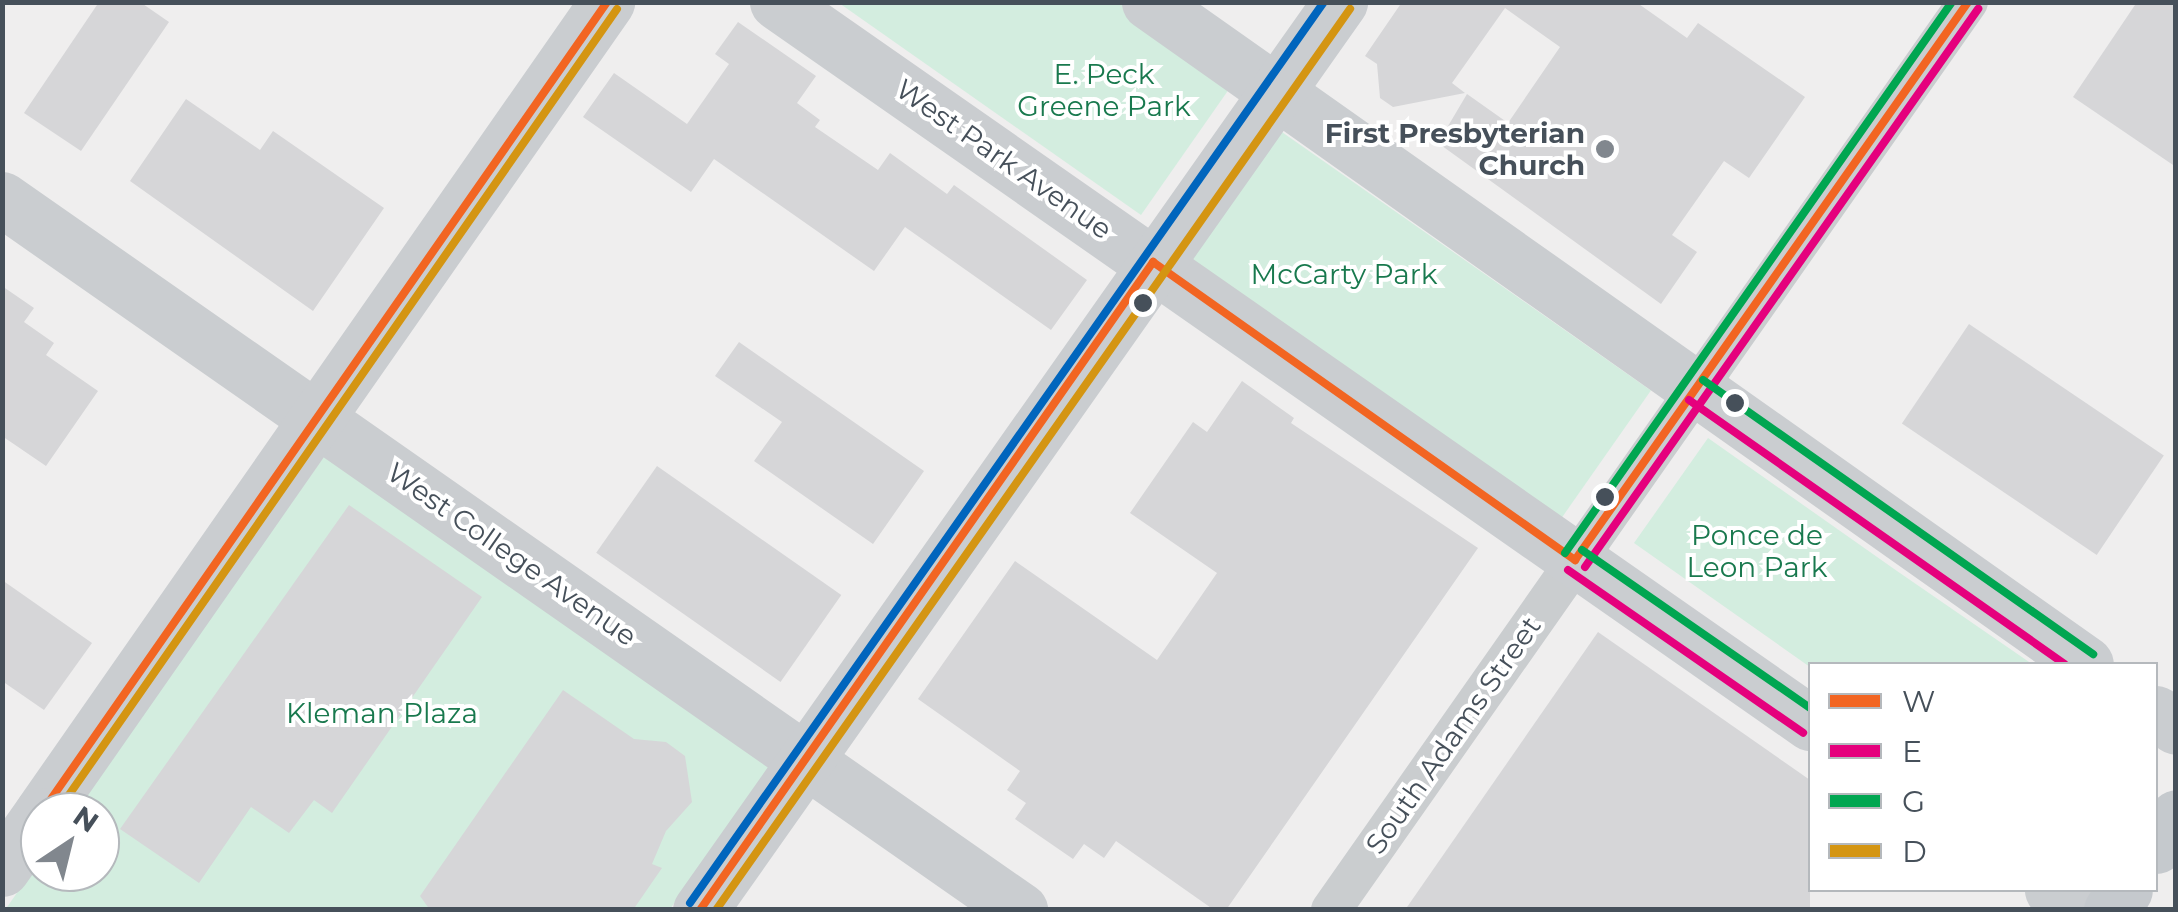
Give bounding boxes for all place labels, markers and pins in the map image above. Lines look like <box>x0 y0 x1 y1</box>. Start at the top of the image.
place label: First Presbyterian Church <box>1325 116 1585 182</box>
marker: First Presbyterian Church <box>1594 138 1616 160</box>
unlabelled marker <box>1133 293 1153 313</box>
unlabelled marker <box>1725 393 1745 413</box>
unlabelled marker <box>1595 487 1615 507</box>

